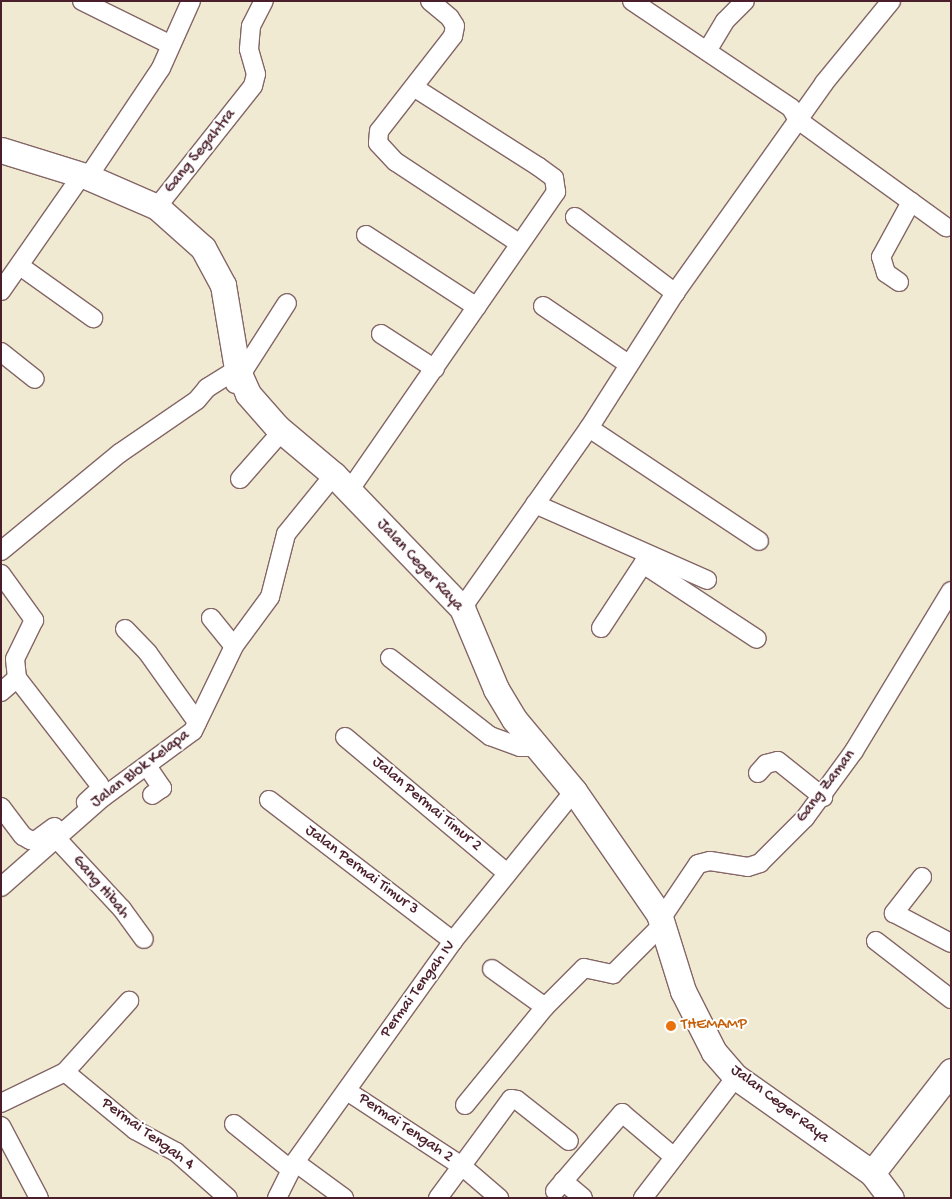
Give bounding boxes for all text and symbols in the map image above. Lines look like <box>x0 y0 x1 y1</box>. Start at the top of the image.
street label: Gang Segahtra <box>161 106 241 198</box>
street label: Jalan Ceger Raya <box>371 516 467 616</box>
street label: Jalan Blok Kelapa <box>88 727 194 813</box>
street label: Gang Zaman <box>793 747 861 827</box>
street label: Jalan Permai Timur 2 <box>367 754 485 856</box>
street label: Jalan Permai Timur 3 <box>300 822 422 920</box>
street label: Gang Hibah <box>67 852 133 924</box>
street label: Permai Tengah IV <box>377 938 461 1042</box>
place label: THEMAMP <box>681 1016 747 1036</box>
marker: THEMAMP <box>665 1020 677 1032</box>
street label: Jalan Ceger Raya <box>726 1062 832 1148</box>
street label: Permai Tengah 2 <box>354 1090 456 1168</box>
street label: Permai Tengah 4 <box>97 1095 197 1175</box>

